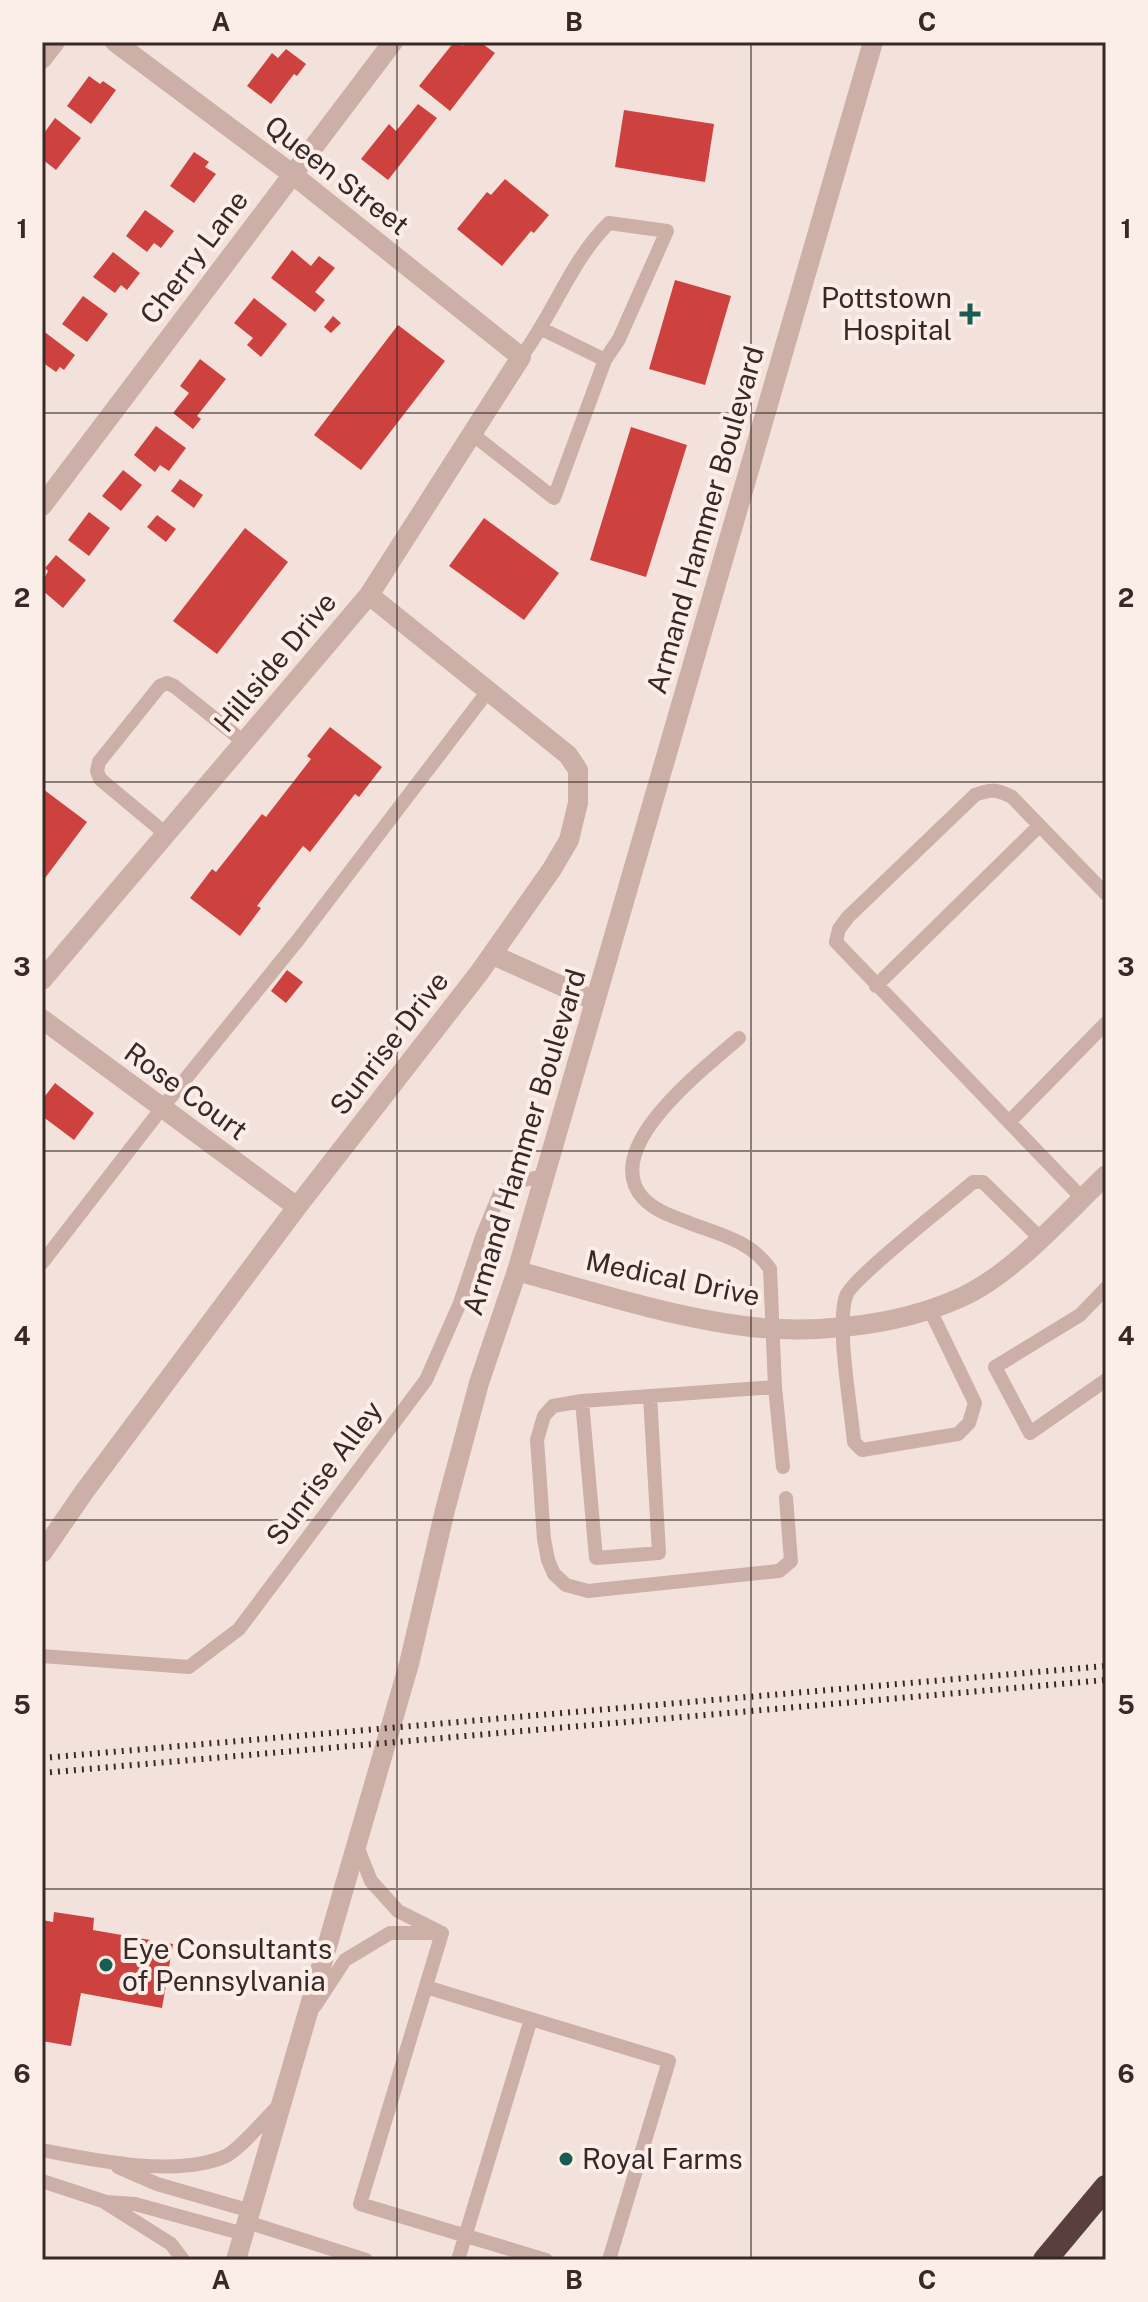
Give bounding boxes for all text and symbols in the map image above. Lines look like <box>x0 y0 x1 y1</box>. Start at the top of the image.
text: A <box>212 6 231 37</box>
text: B <box>565 6 583 37</box>
text: C <box>918 6 936 37</box>
street label: Queen Street <box>259 108 416 241</box>
street label: Cherry Lane <box>133 183 254 330</box>
text: 1 <box>16 213 28 244</box>
text: 1 <box>1120 213 1132 244</box>
place label: Pottstown Hospital <box>821 281 952 346</box>
marker: Pottstown Hospital <box>959 303 981 325</box>
street label: Armand Hammer Boulevard <box>639 342 770 698</box>
text: 2 <box>14 582 30 613</box>
text: 2 <box>1118 582 1134 613</box>
street label: Hillside Drive <box>207 585 343 738</box>
text: 3 <box>13 951 31 982</box>
text: 3 <box>1117 951 1135 982</box>
street label: Sunrise Drive <box>322 964 455 1121</box>
street label: Armand Hammer Boulevard <box>455 965 592 1319</box>
street label: Rose Court <box>118 1035 254 1146</box>
street label: Medical Drive <box>583 1243 763 1312</box>
text: 4 <box>13 1320 31 1351</box>
text: 4 <box>1117 1320 1135 1351</box>
street label: Sunrise Alley <box>259 1394 389 1551</box>
text: 5 <box>13 1689 31 1720</box>
text: 5 <box>1117 1689 1135 1720</box>
place label: Eye Consultants of Pennsylvania <box>122 1932 332 1997</box>
marker: Eye Consultants of Pennsylvania <box>97 1956 115 1974</box>
text: 6 <box>13 2058 31 2089</box>
text: 6 <box>1117 2058 1135 2089</box>
place label: Royal Farms <box>582 2142 743 2175</box>
marker: Royal Farms <box>557 2150 575 2168</box>
text: A <box>212 2264 231 2295</box>
text: B <box>565 2264 583 2295</box>
text: C <box>918 2264 936 2295</box>

